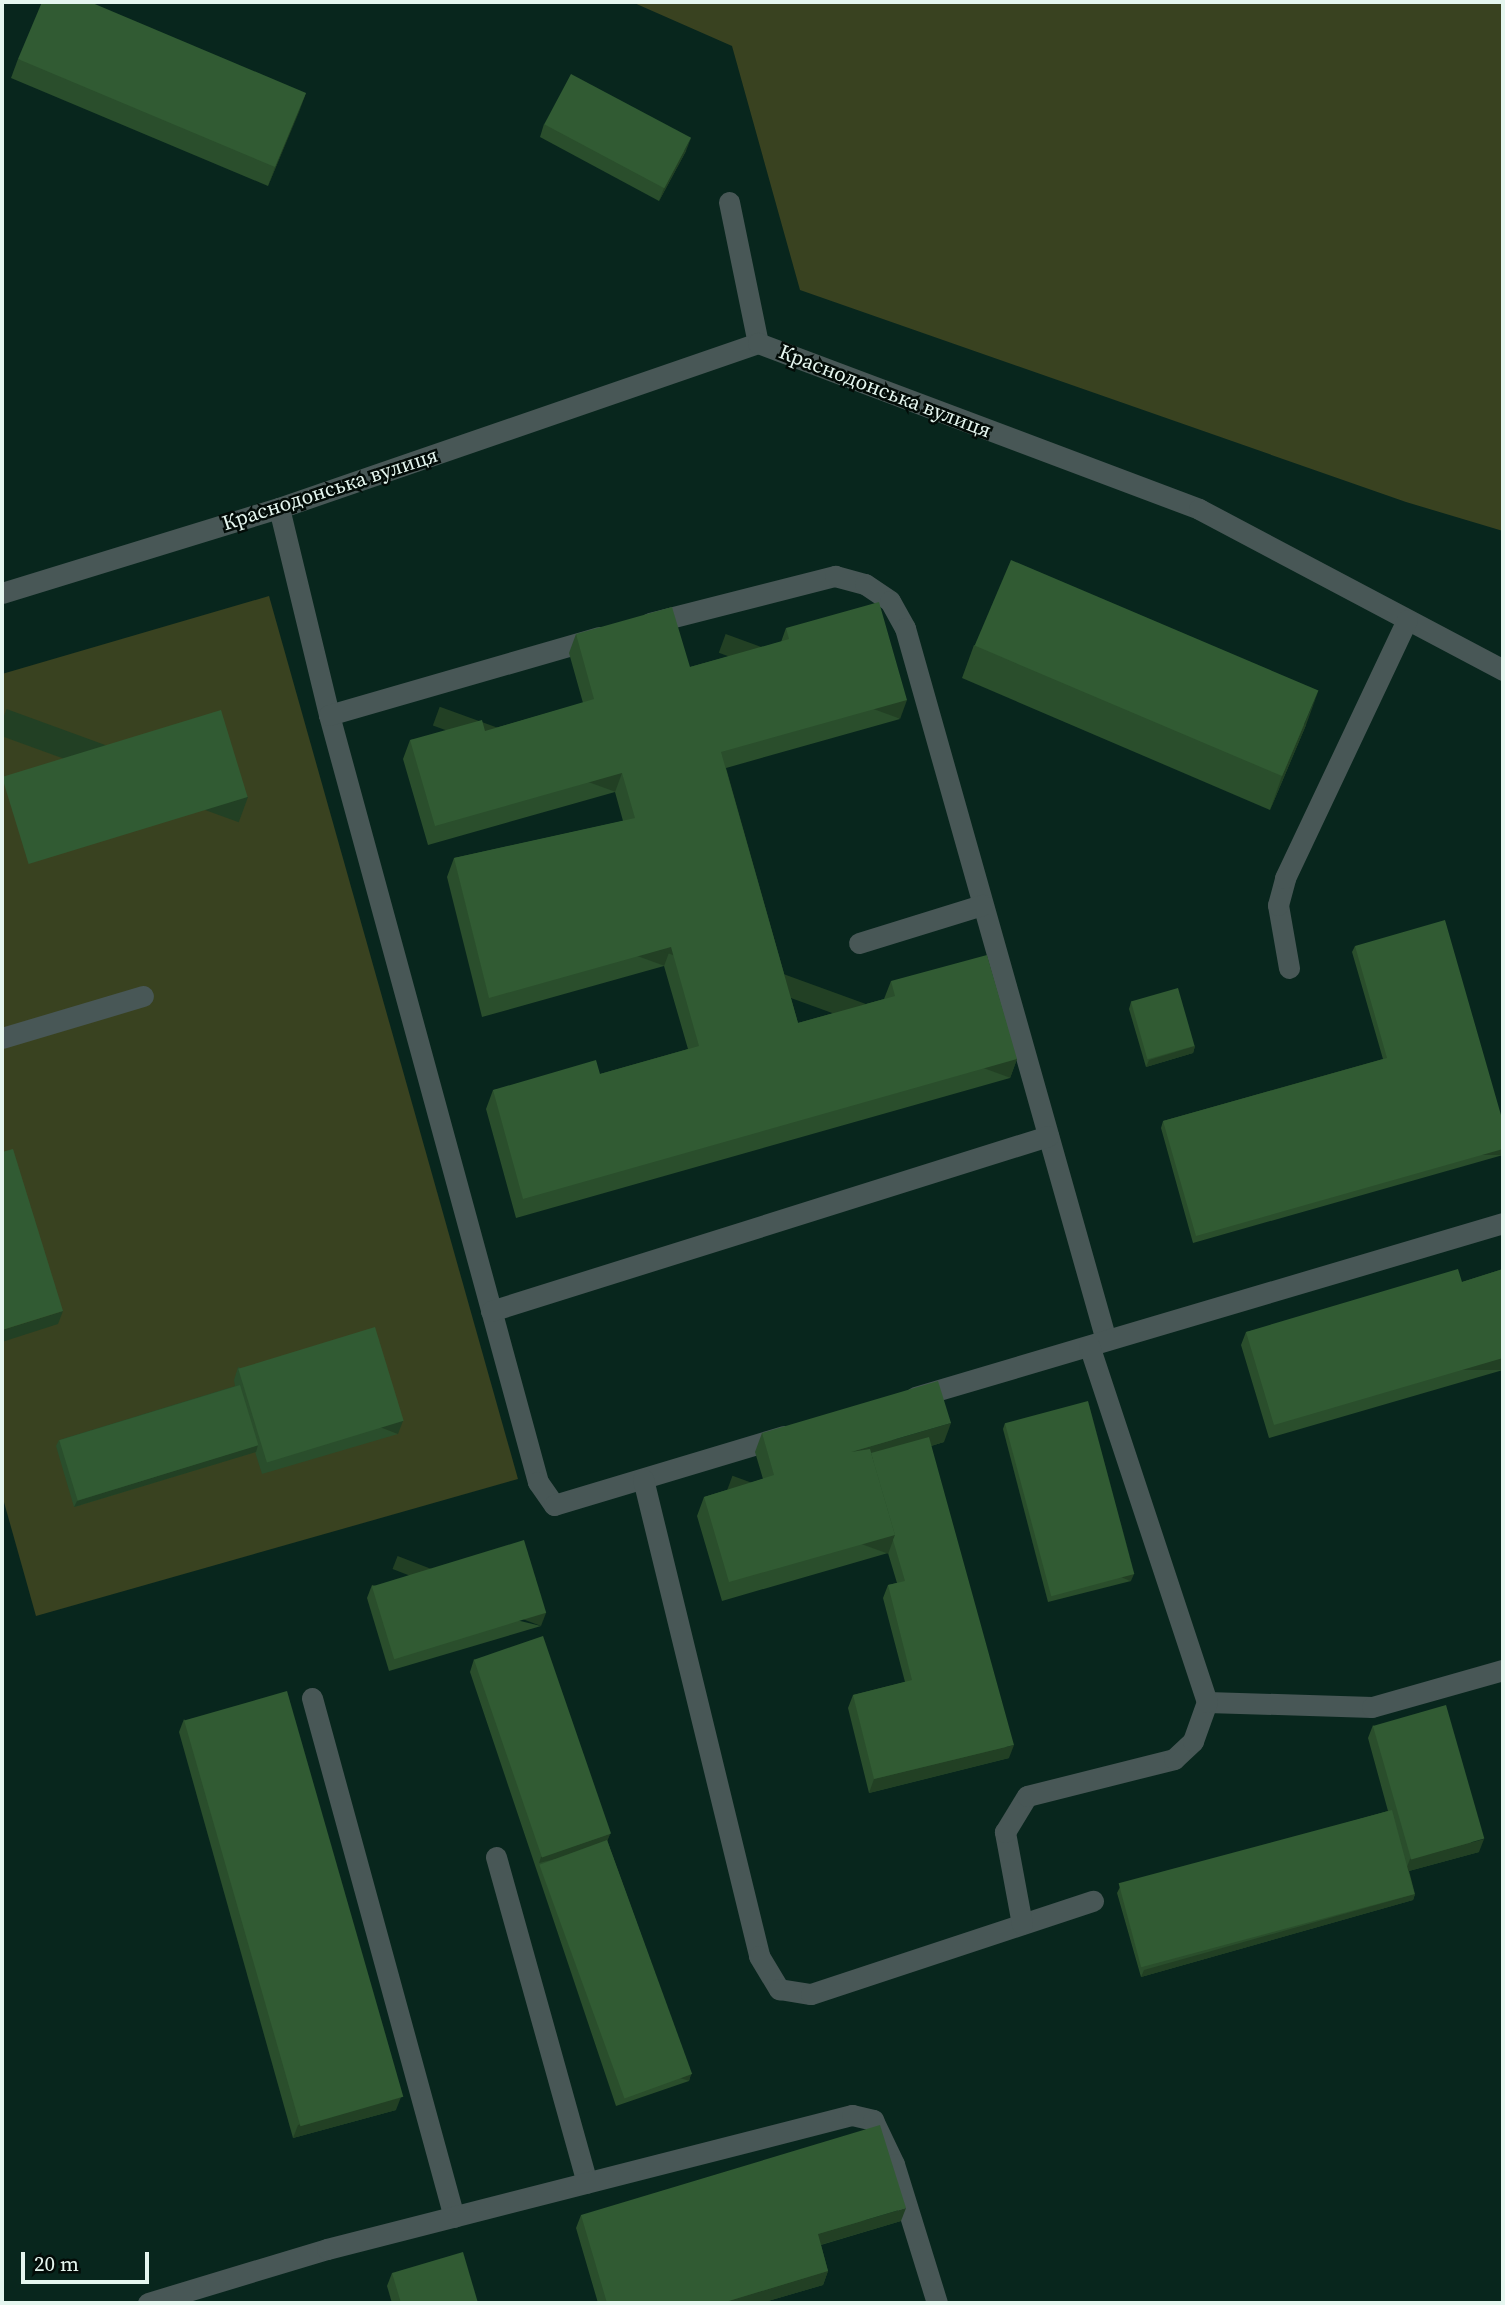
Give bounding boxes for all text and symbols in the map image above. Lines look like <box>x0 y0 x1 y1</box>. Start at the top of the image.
street label: Краснодонська вулиця <box>775 339 995 443</box>
street label: Краснодонська вулиця <box>219 442 441 536</box>
scale bar <box>24 2238 152 2282</box>
text: 20 m <box>34 2249 79 2278</box>

